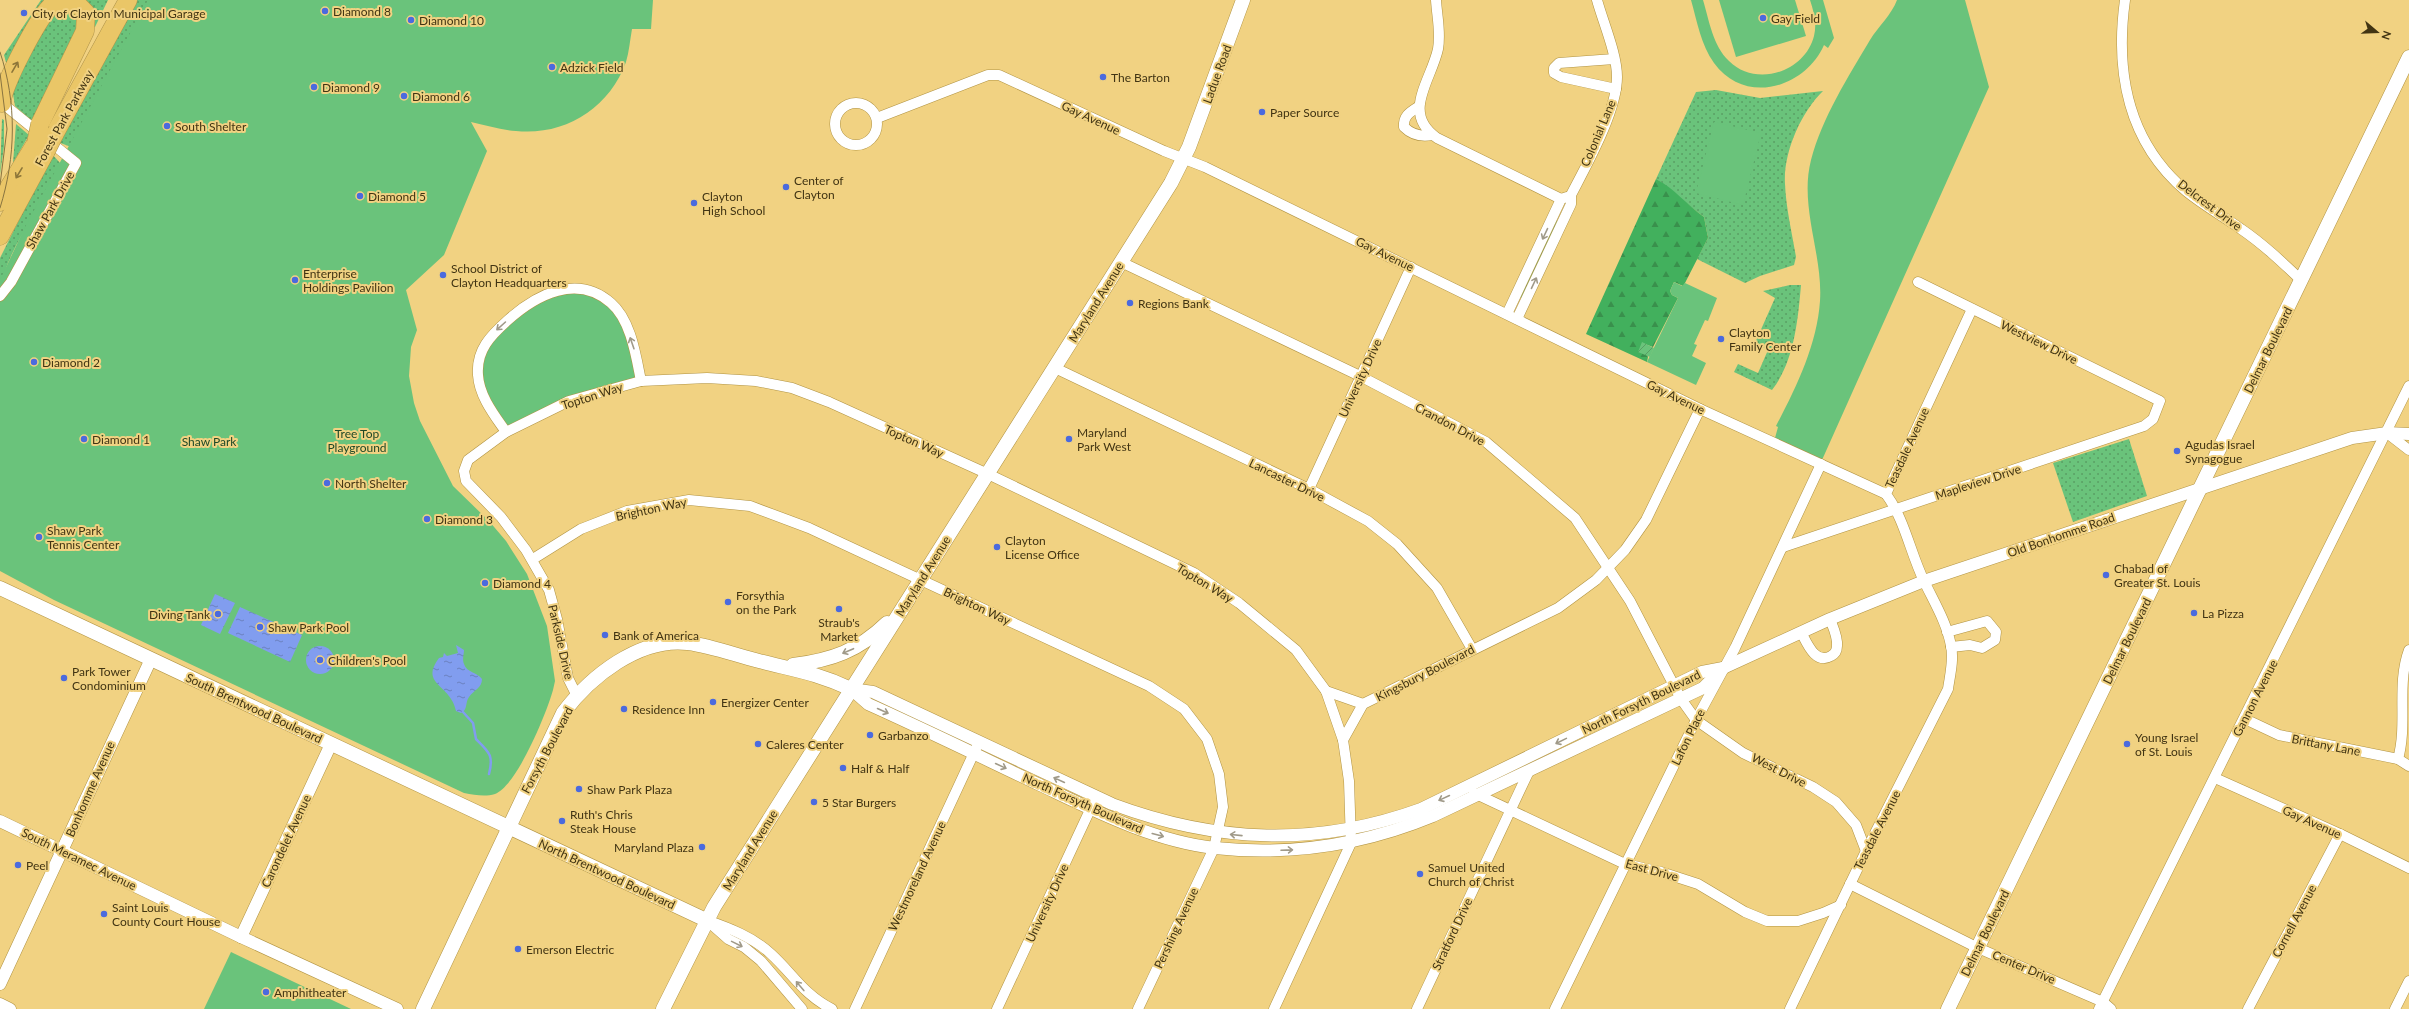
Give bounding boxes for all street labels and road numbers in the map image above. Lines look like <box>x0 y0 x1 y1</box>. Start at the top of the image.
street label: Ladue Road <box>1199 43 1235 105</box>
street label: Forest Park Parkway <box>31 67 97 169</box>
street label: Colonial Lane <box>1577 97 1619 169</box>
street label: Gay Avenue <box>1059 98 1123 138</box>
street label: Shaw Park Drive <box>22 169 78 251</box>
street label: Delcrest Drive <box>2175 176 2245 234</box>
street label: Gay Avenue <box>1353 233 1417 275</box>
street label: Maryland Avenue <box>1065 259 1127 345</box>
street label: Delmar Boulevard <box>2241 304 2295 396</box>
street label: Westview Drive <box>1998 317 2080 367</box>
street label: University Drive <box>1335 336 1385 420</box>
street label: Gay Avenue <box>1644 376 1708 418</box>
street label: Topton Way <box>559 379 625 413</box>
street label: Crandon Drive <box>1413 399 1487 449</box>
street label: Teasdale Avenue <box>1882 405 1932 491</box>
street label: Topton Way <box>882 421 947 461</box>
street label: Lancaster Drive <box>1247 455 1327 505</box>
street label: Mapleview Drive <box>1933 461 2023 503</box>
street label: Brighton Way <box>614 494 689 524</box>
street label: Old Bonhomme Road <box>2005 510 2117 560</box>
street label: Maryland Avenue <box>892 533 954 619</box>
street label: Topton Way <box>1174 560 1237 606</box>
street label: Brighton Way <box>941 584 1014 628</box>
street label: Delmar Boulevard <box>2100 595 2154 687</box>
street label: Parkside Drive <box>545 603 577 681</box>
street label: Kingsbury Boulevard <box>1373 642 1477 704</box>
street label: Gannon Avenue <box>2229 657 2281 739</box>
street label: North Forsyth Boulevard <box>1579 667 1703 737</box>
street label: South Brentwood Boulevard <box>183 670 325 746</box>
street label: Forsyth Boulevard <box>518 704 576 796</box>
street label: Lafon Place <box>1668 707 1708 767</box>
street label: Brittany Lane <box>2290 731 2362 759</box>
street label: Bonhomme Avenue <box>62 739 118 839</box>
street label: West Drive <box>1749 750 1809 790</box>
street label: North Forsyth Boulevard <box>1021 770 1145 836</box>
street label: Teasdale Avenue <box>1850 788 1904 872</box>
street label: Carondelet Avenue <box>258 792 314 890</box>
street label: Gay Avenue <box>2280 802 2344 842</box>
street label: Maryland Avenue <box>719 807 781 893</box>
street label: Westmoreland Avenue <box>885 819 949 933</box>
street label: South Meramec Avenue <box>19 825 139 893</box>
street label: North Brentwood Boulevard <box>536 836 678 912</box>
street label: East Drive <box>1624 856 1680 884</box>
street label: University Drive <box>1022 861 1072 945</box>
street label: Cornell Avenue <box>2269 882 2319 960</box>
street label: Pershing Avenue <box>1151 885 1201 971</box>
street label: Delmar Boulevard <box>1958 887 2012 979</box>
street label: Stratford Drive <box>1429 895 1475 973</box>
street label: Center Drive <box>1990 947 2058 987</box>

